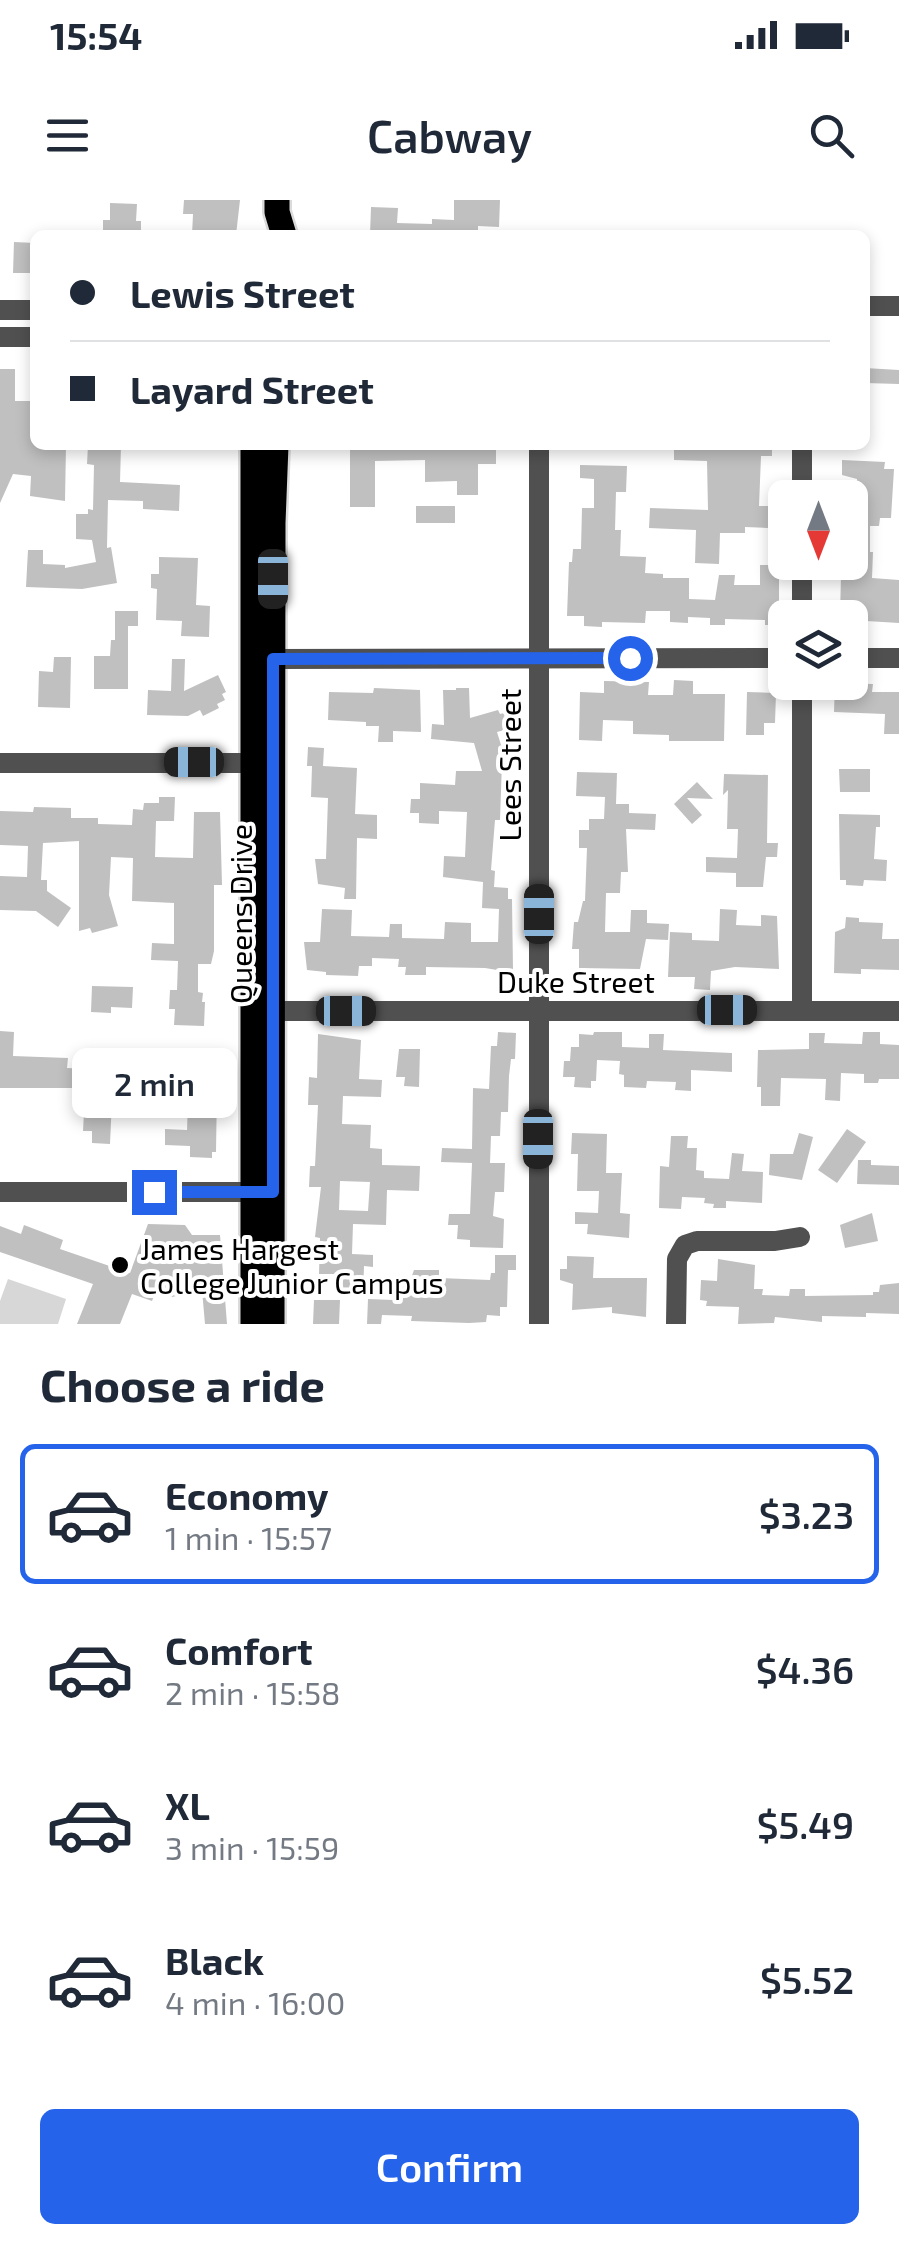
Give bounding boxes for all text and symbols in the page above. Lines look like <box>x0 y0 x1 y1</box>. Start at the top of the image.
text: 15:54 <box>50 12 142 58</box>
icon: menu <box>40 108 95 163</box>
text: Cabway <box>367 108 532 162</box>
icon: search <box>804 108 859 163</box>
text: Lewis Street <box>130 270 355 316</box>
text: Layard Street <box>130 366 374 412</box>
north arrow <box>768 480 868 580</box>
map controls <box>768 480 868 700</box>
car <box>258 549 288 609</box>
button: layers <box>768 600 868 700</box>
route start <box>608 636 653 681</box>
street label: Lees Street <box>491 689 527 841</box>
car <box>164 747 224 777</box>
street label: Queens Drive <box>222 824 258 1004</box>
car <box>524 884 554 944</box>
street label: Duke Street <box>497 963 655 999</box>
car <box>697 995 757 1025</box>
car <box>316 996 376 1026</box>
callout: 2 min <box>72 1047 236 1117</box>
text: 2 min <box>114 1064 195 1102</box>
car <box>523 1109 553 1169</box>
route end <box>132 1170 177 1215</box>
place label: James Hargest College Junior Campus <box>140 1230 444 1300</box>
marker: James Hargest College Junior Campus <box>109 1254 131 1276</box>
text: Choose a ride <box>40 1357 325 1411</box>
icon: car <box>45 1469 135 1559</box>
text: Economy <box>165 1472 329 1518</box>
text: $3.23 <box>759 1491 854 1537</box>
text: 1 min · 15:57 <box>165 1518 332 1556</box>
icon: car <box>45 1624 135 1714</box>
text: Comfort <box>165 1627 313 1673</box>
text: $4.36 <box>756 1646 854 1692</box>
text: 2 min · 15:58 <box>165 1673 341 1711</box>
icon: car <box>45 1779 135 1869</box>
text: XL <box>165 1782 210 1828</box>
text: $5.49 <box>757 1801 854 1847</box>
text: 3 min · 15:59 <box>165 1828 339 1866</box>
icon: car <box>45 1934 135 2024</box>
text: Black <box>165 1937 264 1983</box>
text: $5.52 <box>760 1956 854 2002</box>
text: 4 min · 16:00 <box>165 1983 345 2021</box>
button: Confirm <box>40 2109 859 2224</box>

